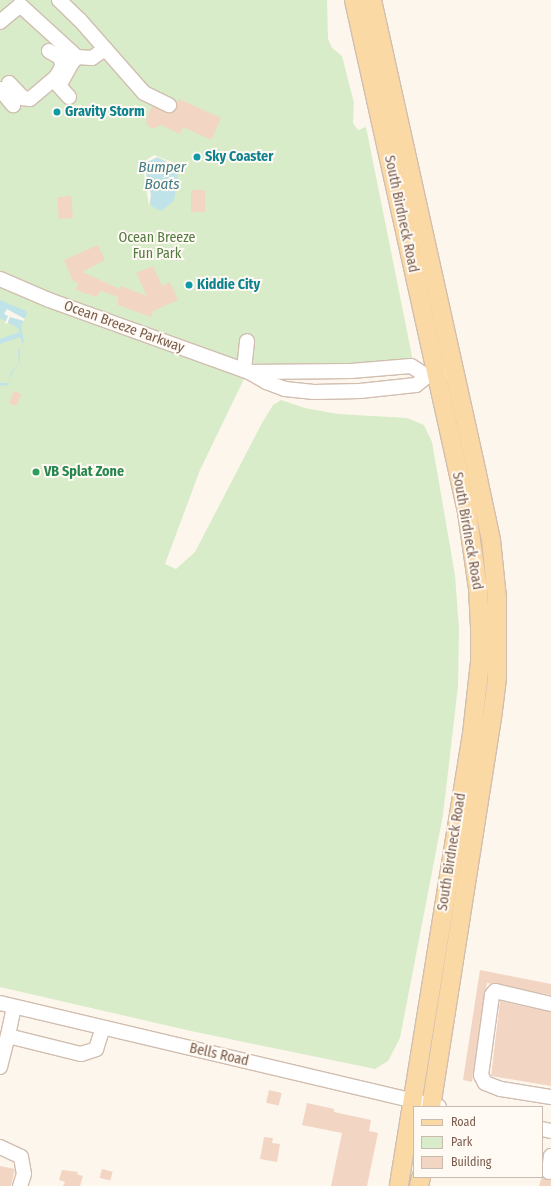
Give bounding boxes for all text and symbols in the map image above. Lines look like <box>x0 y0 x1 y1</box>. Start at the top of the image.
place label: Gravity Storm <box>65 104 145 120</box>
marker: Gravity Storm <box>52 107 62 117</box>
place label: Sky Coaster <box>205 149 273 165</box>
marker: Sky Coaster <box>192 152 202 162</box>
street label: South Birdneck Road <box>380 154 422 274</box>
water label: Bumper Boats <box>138 158 186 193</box>
park label: Ocean Breeze Fun Park <box>118 230 196 262</box>
place label: Kiddie City <box>197 277 260 293</box>
marker: Kiddie City <box>184 280 194 290</box>
street label: Ocean Breeze Parkway <box>61 297 187 357</box>
place label: VB Splat Zone <box>44 464 124 480</box>
marker: VB Splat Zone <box>31 467 41 477</box>
street label: South Birdneck Road <box>448 471 486 591</box>
street label: South Birdneck Road <box>434 792 470 912</box>
street label: Bells Road <box>188 1040 250 1070</box>
legend <box>413 1106 543 1178</box>
text: Road <box>451 1115 476 1129</box>
text: Park <box>451 1135 472 1149</box>
text: Building <box>451 1155 491 1169</box>

